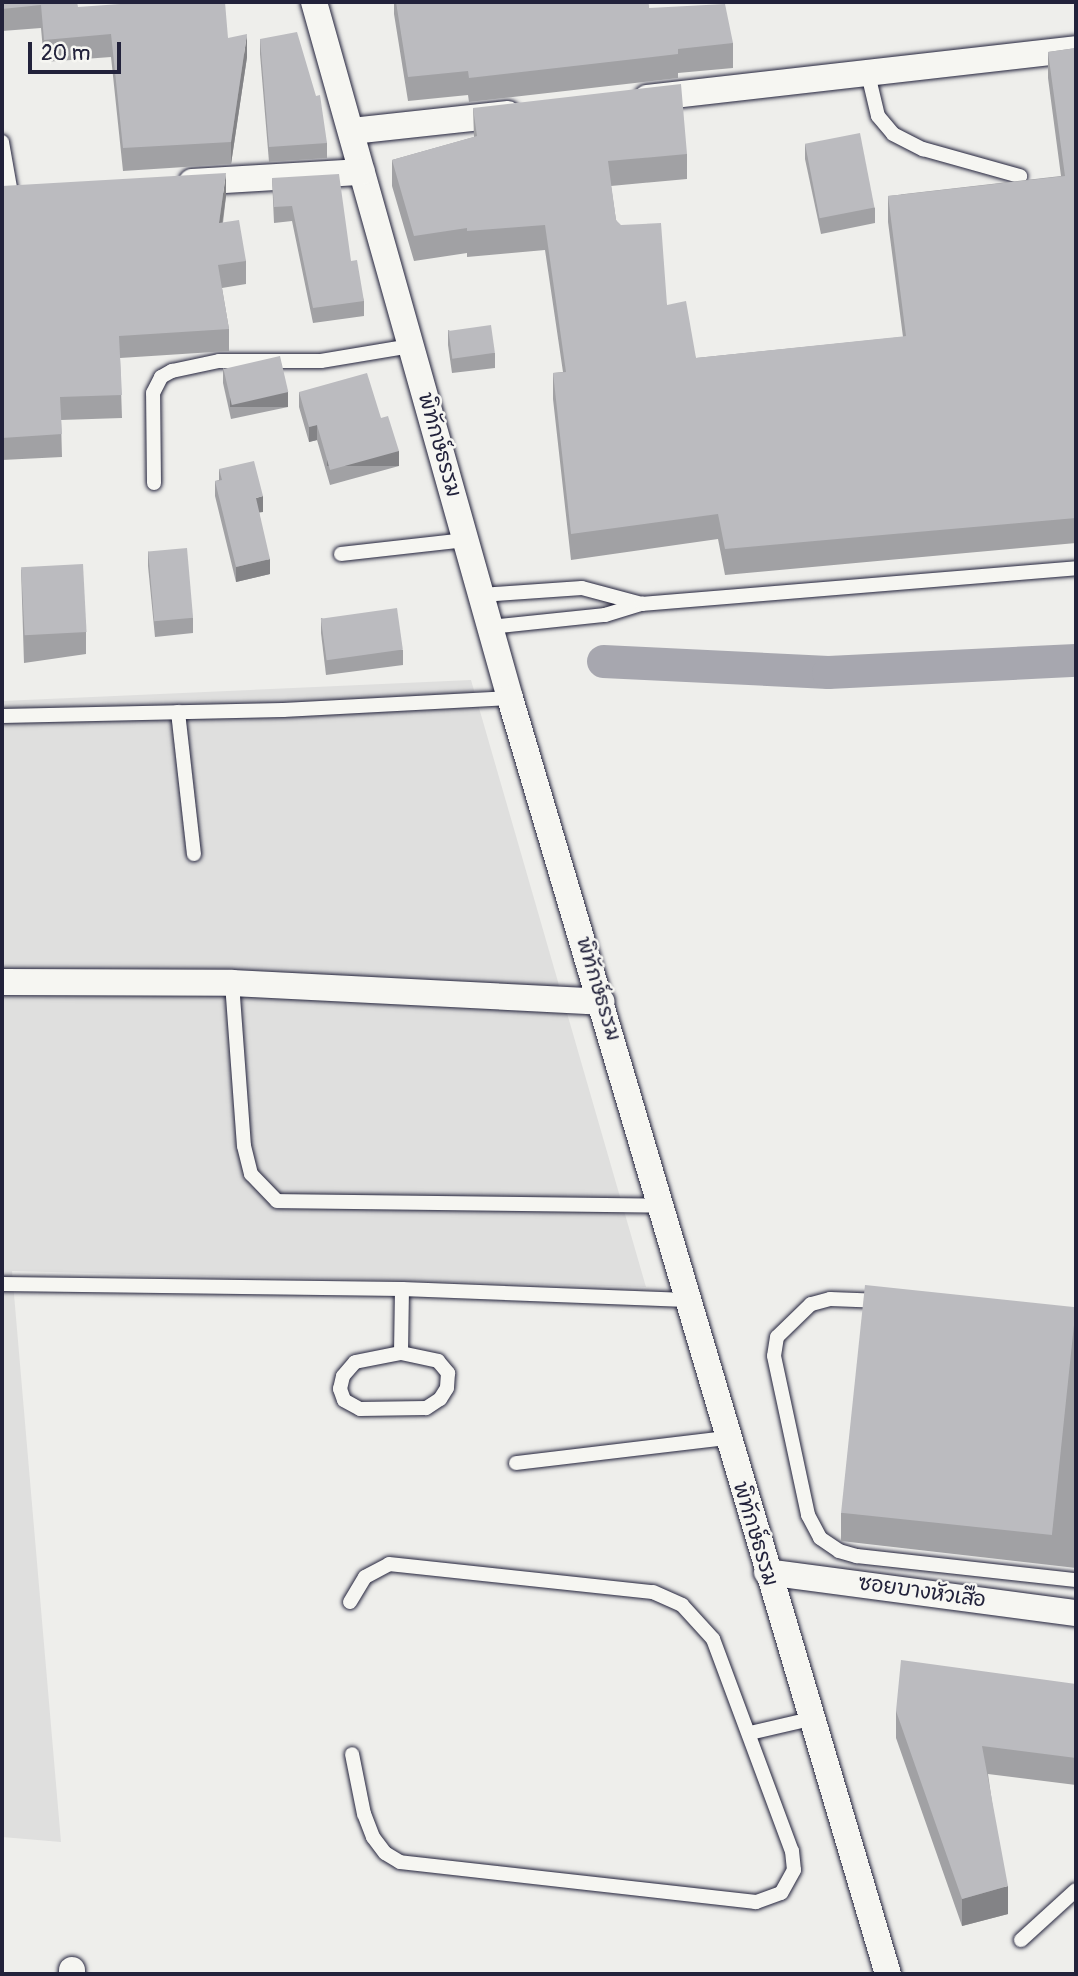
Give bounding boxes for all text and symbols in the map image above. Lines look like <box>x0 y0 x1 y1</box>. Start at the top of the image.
scale bar <box>32 28 124 72</box>
text: 20 m <box>41 40 90 67</box>
street label: พิทักษ์ธรรม <box>412 390 466 500</box>
street label: พิทักษ์ธรรม <box>570 934 626 1044</box>
street label: พิทักษ์ธรรม <box>727 1479 783 1589</box>
street label: ซอยบางหัวเสือ <box>857 1571 987 1613</box>

